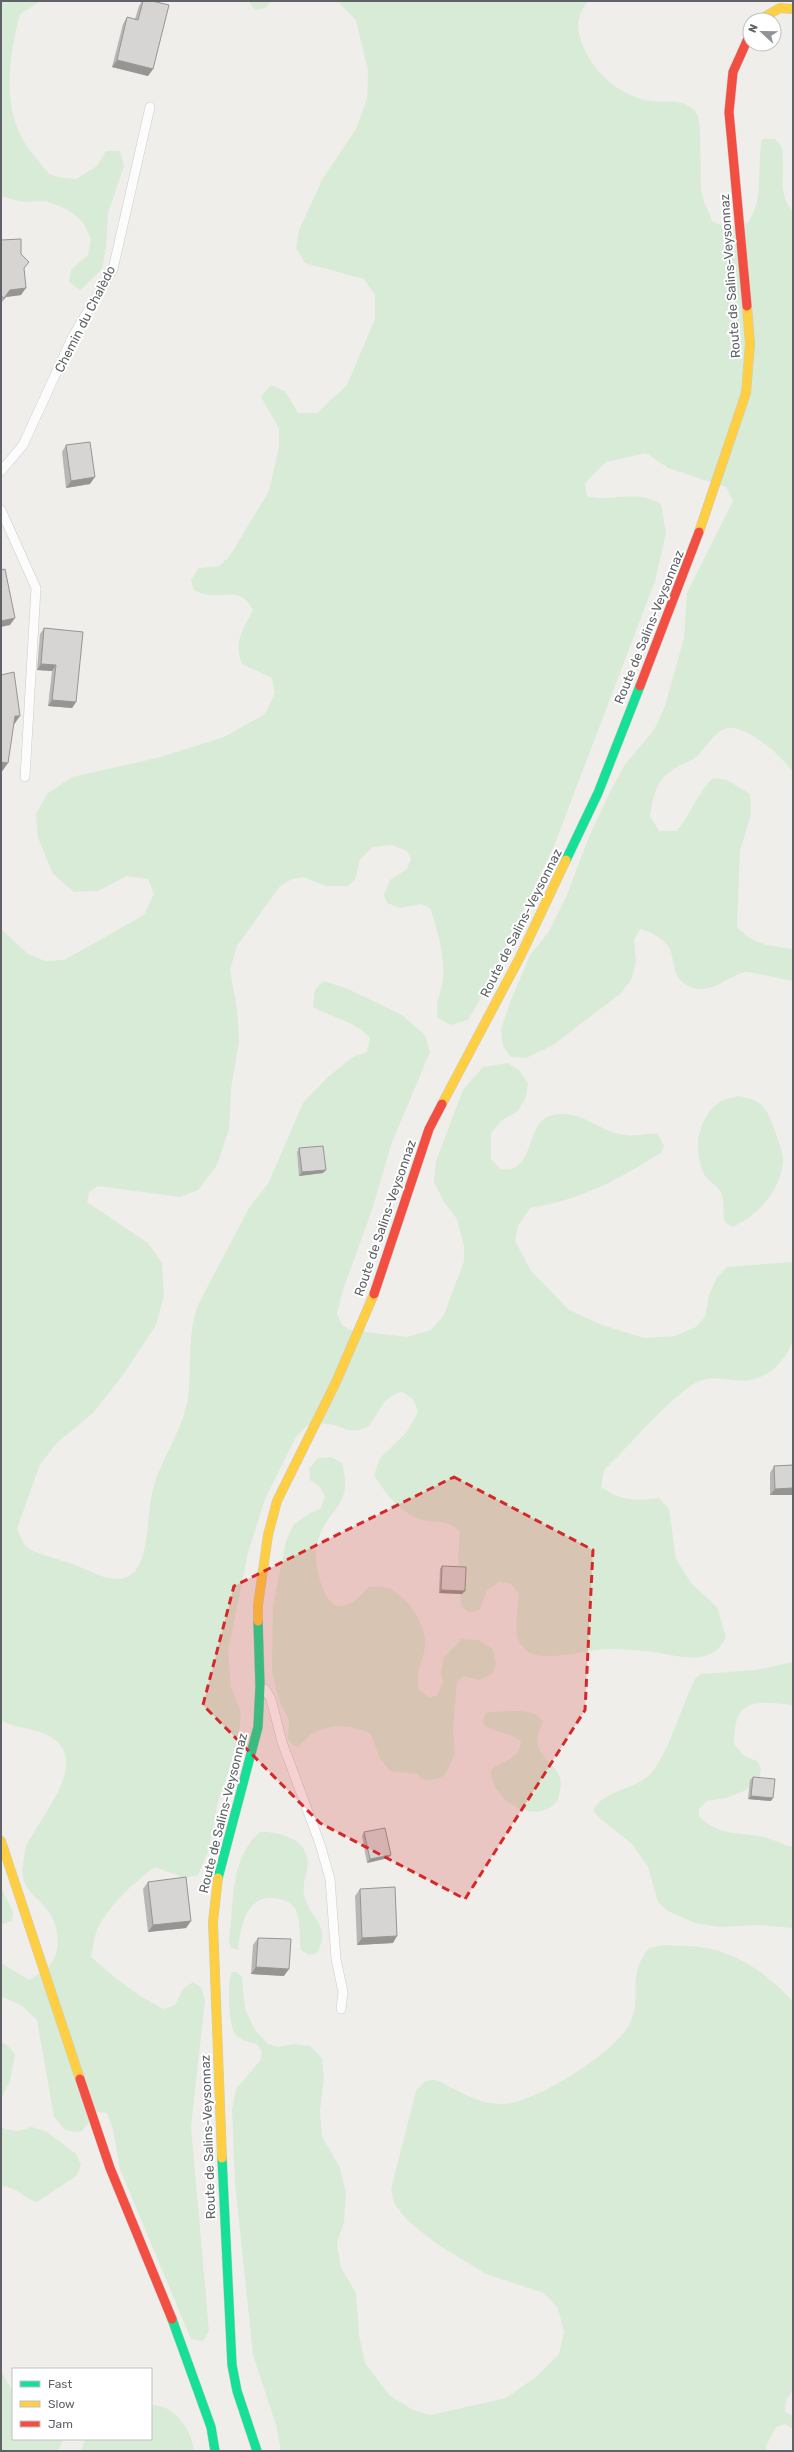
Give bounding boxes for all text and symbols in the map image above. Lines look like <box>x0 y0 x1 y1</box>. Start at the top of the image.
north arrow <box>742 12 782 52</box>
text: N <box>746 22 761 35</box>
street label: Route de Salins-Veysonnaz <box>717 193 743 359</box>
street label: Chemin du Chalèdo <box>52 263 118 375</box>
street label: Route de Salins-Veysonnaz <box>611 548 687 706</box>
street label: Route de Salins-Veysonnaz <box>477 846 565 1000</box>
street label: Route de Salins-Veysonnaz <box>351 1137 419 1298</box>
street label: Route de Salins-Veysonnaz <box>196 1731 250 1895</box>
street label: Route de Salins-Veysonnaz <box>198 2054 218 2220</box>
legend <box>12 2368 152 2440</box>
text: Fast <box>48 2377 72 2391</box>
text: Slow <box>48 2397 75 2411</box>
text: Jam <box>48 2417 73 2431</box>

